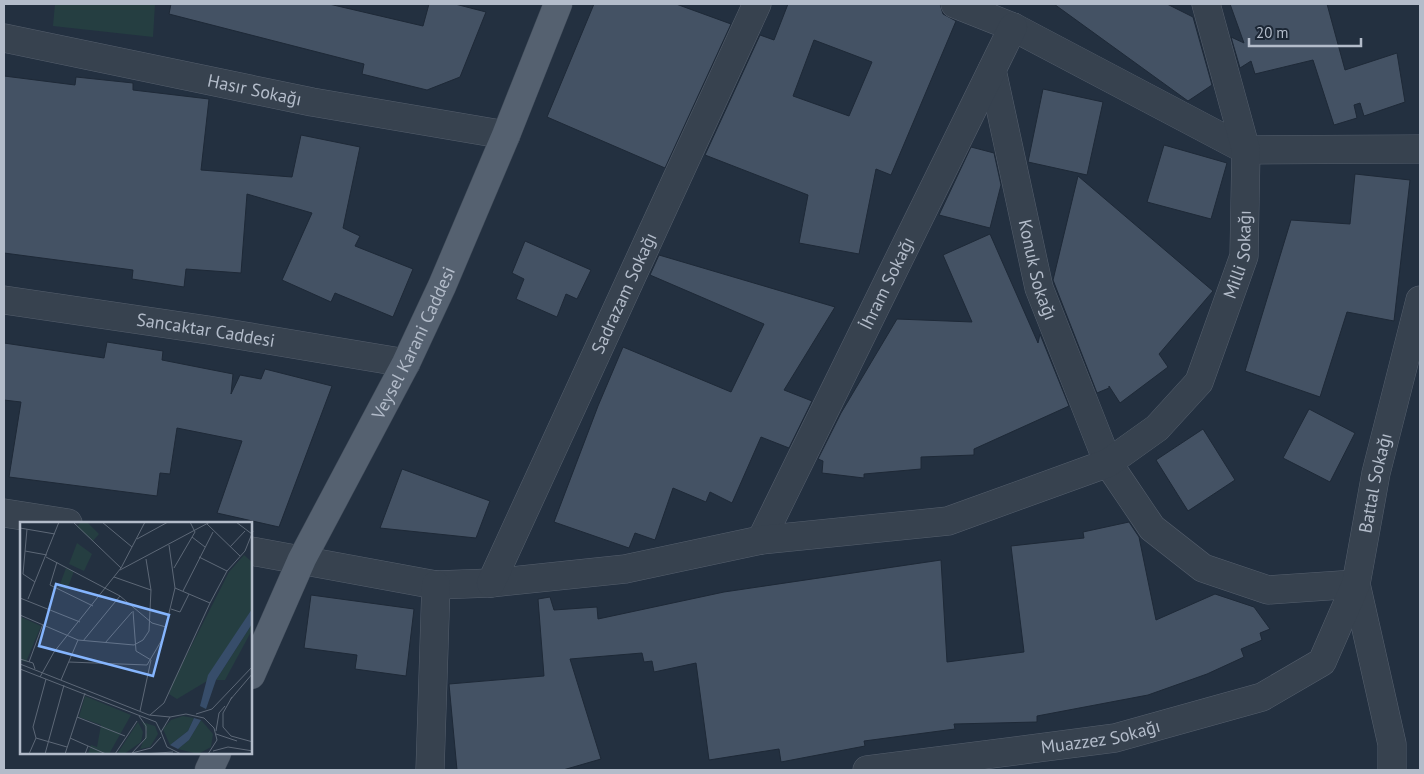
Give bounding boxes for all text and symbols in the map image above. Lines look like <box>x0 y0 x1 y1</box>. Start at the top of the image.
scale bar <box>1249 15 1362 47</box>
text: 20 m <box>1256 23 1289 42</box>
street label: Hasır Sokağı <box>206 69 304 111</box>
street label: Milli Sokağı <box>1218 210 1256 302</box>
street label: Konuk Sokağı <box>1014 217 1063 323</box>
street label: Sadrazam Sokağı <box>586 229 662 357</box>
street label: İhram Sokağı <box>854 233 919 333</box>
street label: Veysel Karani Caddesi <box>366 263 460 424</box>
street label: Sancaktar Caddesi <box>135 308 277 352</box>
street label: Battal Sokağı <box>1353 430 1397 535</box>
inset map <box>20 522 252 754</box>
street label: Muazzez Sokağı <box>1039 714 1163 758</box>

